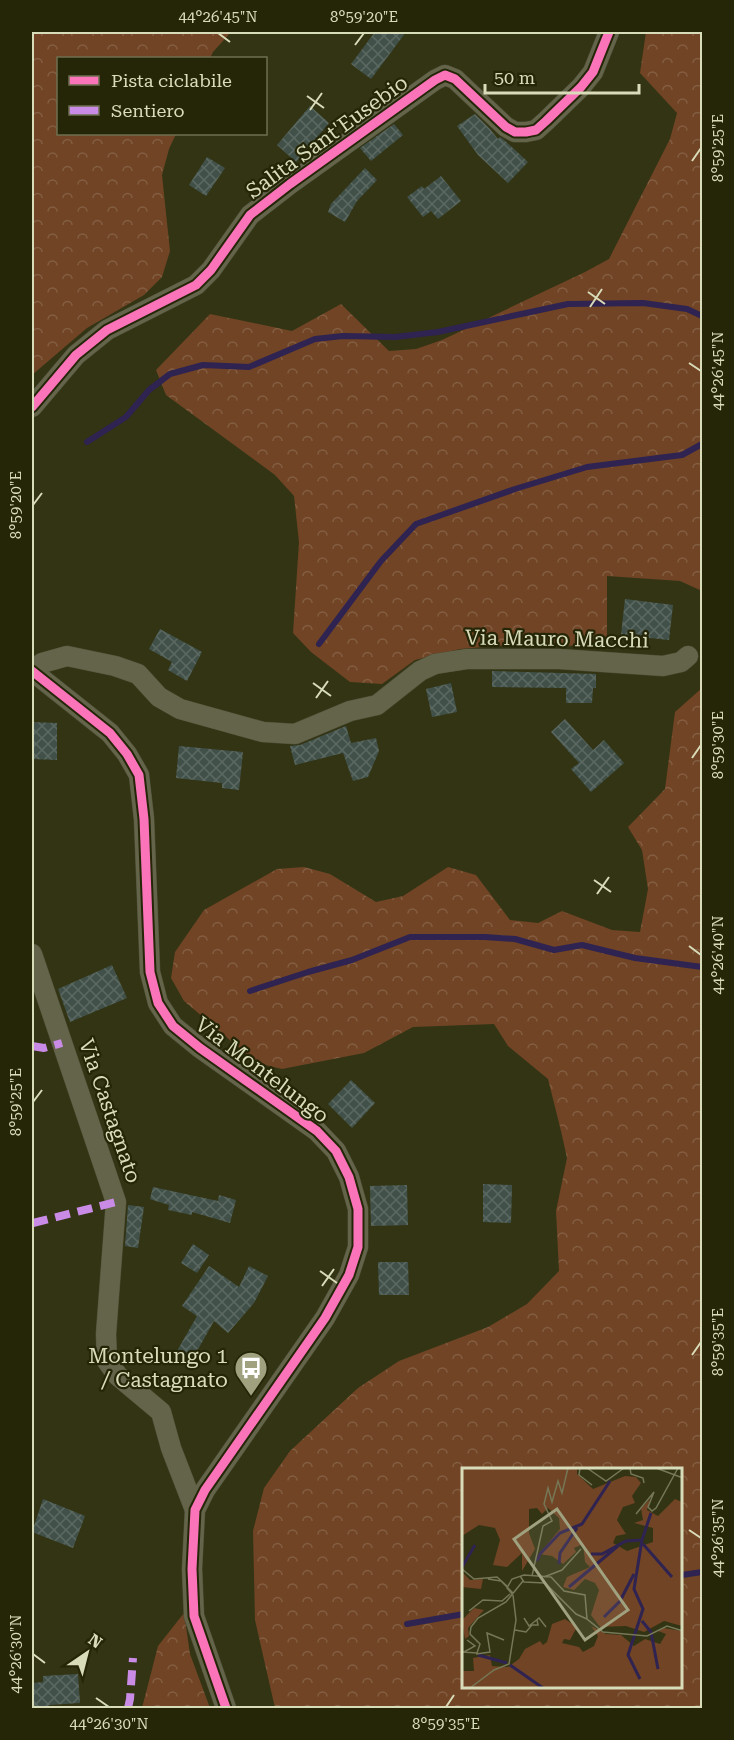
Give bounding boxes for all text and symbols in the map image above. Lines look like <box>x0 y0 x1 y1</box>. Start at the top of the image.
text: 44°26'45"N <box>178 8 258 26</box>
text: 8°59'20"E <box>330 8 398 26</box>
legend <box>57 57 267 135</box>
scale bar <box>485 57 640 95</box>
text: 50 m <box>494 67 535 88</box>
text: Pista ciclabile <box>111 70 232 91</box>
street label: Salita Sant'Eusebio <box>242 70 412 204</box>
text: Sentiero <box>111 100 185 121</box>
text: 8°59'25"E <box>709 114 727 182</box>
text: 44°26'45"N <box>709 331 727 411</box>
text: 8°59'20"E <box>7 471 25 539</box>
street label: Via Mauro Macchi <box>465 625 649 653</box>
text: 8°59'30"E <box>709 711 727 779</box>
text: 44°26'40"N <box>709 915 727 995</box>
street label: Via Montelungo <box>191 1012 333 1128</box>
street label: Via Castagnato <box>74 1036 146 1186</box>
text: 8°59'25"E <box>7 1068 25 1136</box>
text: 8°59'35"E <box>709 1308 727 1376</box>
place label: Montelungo 1 / Castagnato <box>88 1344 228 1392</box>
bus stop icon: Montelungo 1 / Castagnato <box>233 1350 269 1397</box>
inset map <box>462 1468 683 1689</box>
text: 44°26'35"N <box>709 1498 727 1578</box>
text: 44°26'30"N <box>7 1614 25 1694</box>
north arrow <box>57 1623 117 1683</box>
text: N <box>85 1630 106 1652</box>
text: 44°26'30"N <box>69 1715 149 1733</box>
text: 8°59'35"E <box>412 1715 480 1733</box>

